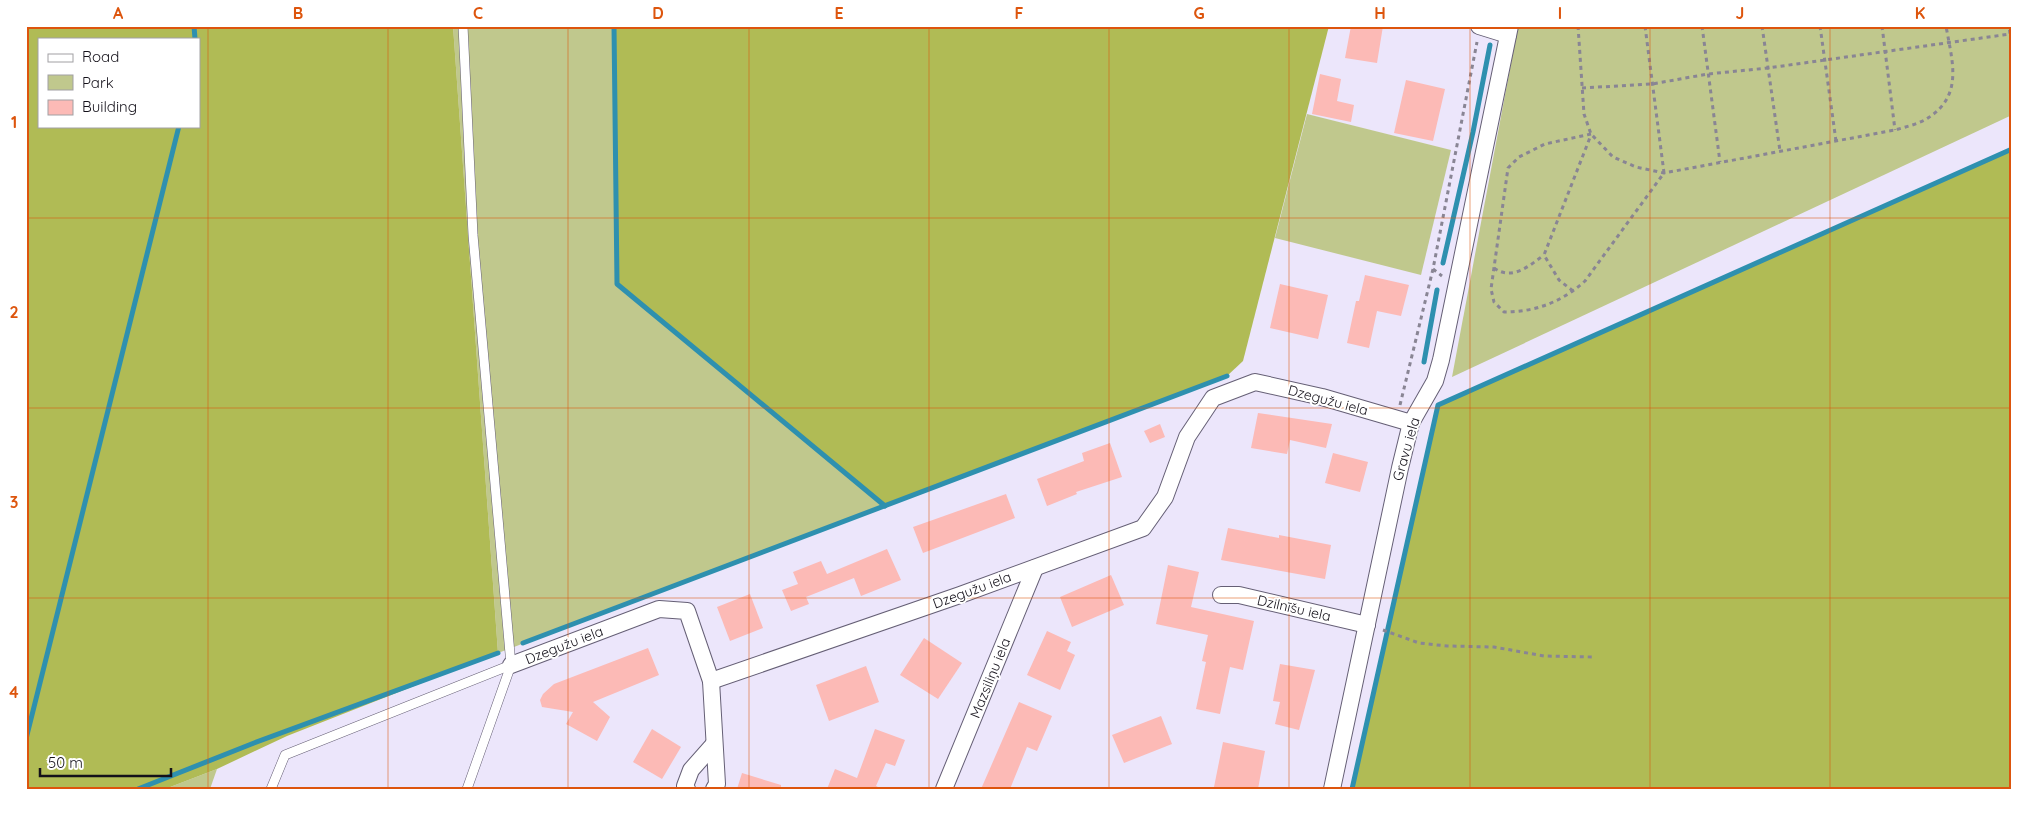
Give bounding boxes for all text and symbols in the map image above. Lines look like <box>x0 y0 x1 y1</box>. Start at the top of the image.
text: A <box>113 3 124 23</box>
text: B <box>293 3 303 23</box>
text: C <box>473 3 483 23</box>
text: D <box>652 3 664 23</box>
text: E <box>834 3 844 23</box>
text: F <box>1015 3 1024 23</box>
text: G <box>1193 3 1205 23</box>
text: H <box>1374 3 1386 23</box>
text: I <box>1558 3 1562 23</box>
text: J <box>1736 3 1744 23</box>
text: K <box>1915 3 1925 23</box>
legend <box>38 38 200 128</box>
text: Road <box>82 47 119 66</box>
text: Park <box>82 73 114 92</box>
text: Building <box>82 97 137 116</box>
text: 1 <box>11 112 17 132</box>
text: 2 <box>9 302 19 322</box>
street label: Dzegužu iela <box>1286 381 1370 419</box>
street label: Gravu iela <box>1388 415 1424 483</box>
text: 3 <box>10 492 18 512</box>
street label: Dzegužu iela <box>930 567 1014 613</box>
street label: Dzilnīšu iela <box>1255 591 1333 625</box>
street label: Dzegužu iela <box>522 622 606 668</box>
street label: Mazsiliņu iela <box>966 635 1014 721</box>
text: 4 <box>9 682 19 702</box>
scale bar <box>40 745 171 777</box>
text: 50 m <box>48 753 83 772</box>

